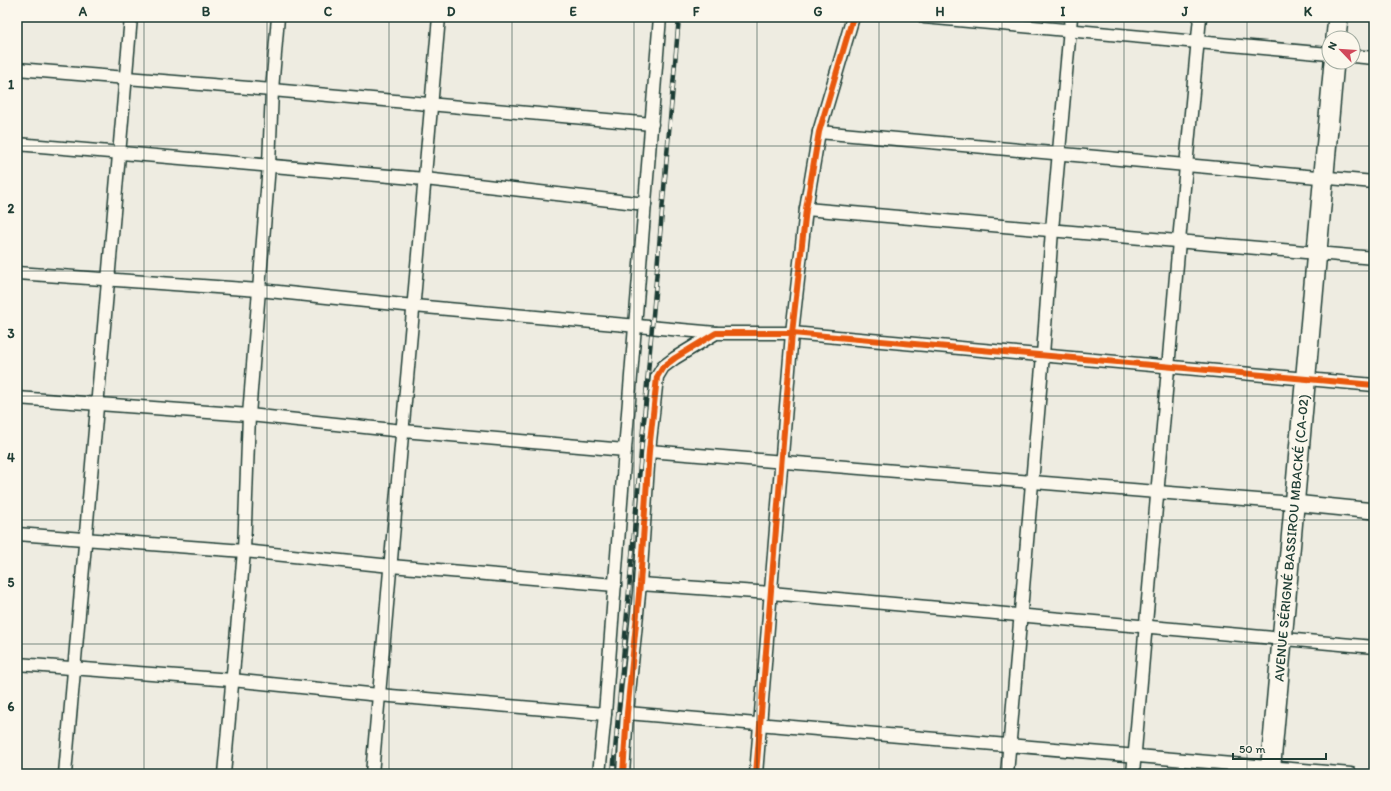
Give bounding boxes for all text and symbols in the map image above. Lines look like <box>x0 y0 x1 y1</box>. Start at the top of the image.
text: A <box>78 4 88 19</box>
text: B <box>202 4 211 19</box>
text: C <box>324 4 333 19</box>
text: D <box>447 4 456 19</box>
text: E <box>569 4 577 19</box>
text: F <box>693 4 700 19</box>
text: G <box>814 4 823 19</box>
text: H <box>936 4 945 19</box>
text: I <box>1061 4 1066 19</box>
text: J <box>1181 4 1189 19</box>
text: K <box>1304 4 1313 19</box>
north arrow <box>1321 30 1361 70</box>
text: N <box>1325 40 1340 52</box>
text: 1 <box>8 77 14 92</box>
text: 2 <box>8 201 15 216</box>
text: 3 <box>7 326 15 341</box>
street label: AVENUE SÉRIGNÉ BASSIROU MBACKÉ (CA-02) <box>1270 394 1313 682</box>
text: 4 <box>7 450 15 465</box>
text: 5 <box>8 575 15 590</box>
text: 6 <box>8 699 15 714</box>
scale bar <box>1233 735 1326 761</box>
text: 50 m <box>1239 742 1265 756</box>

